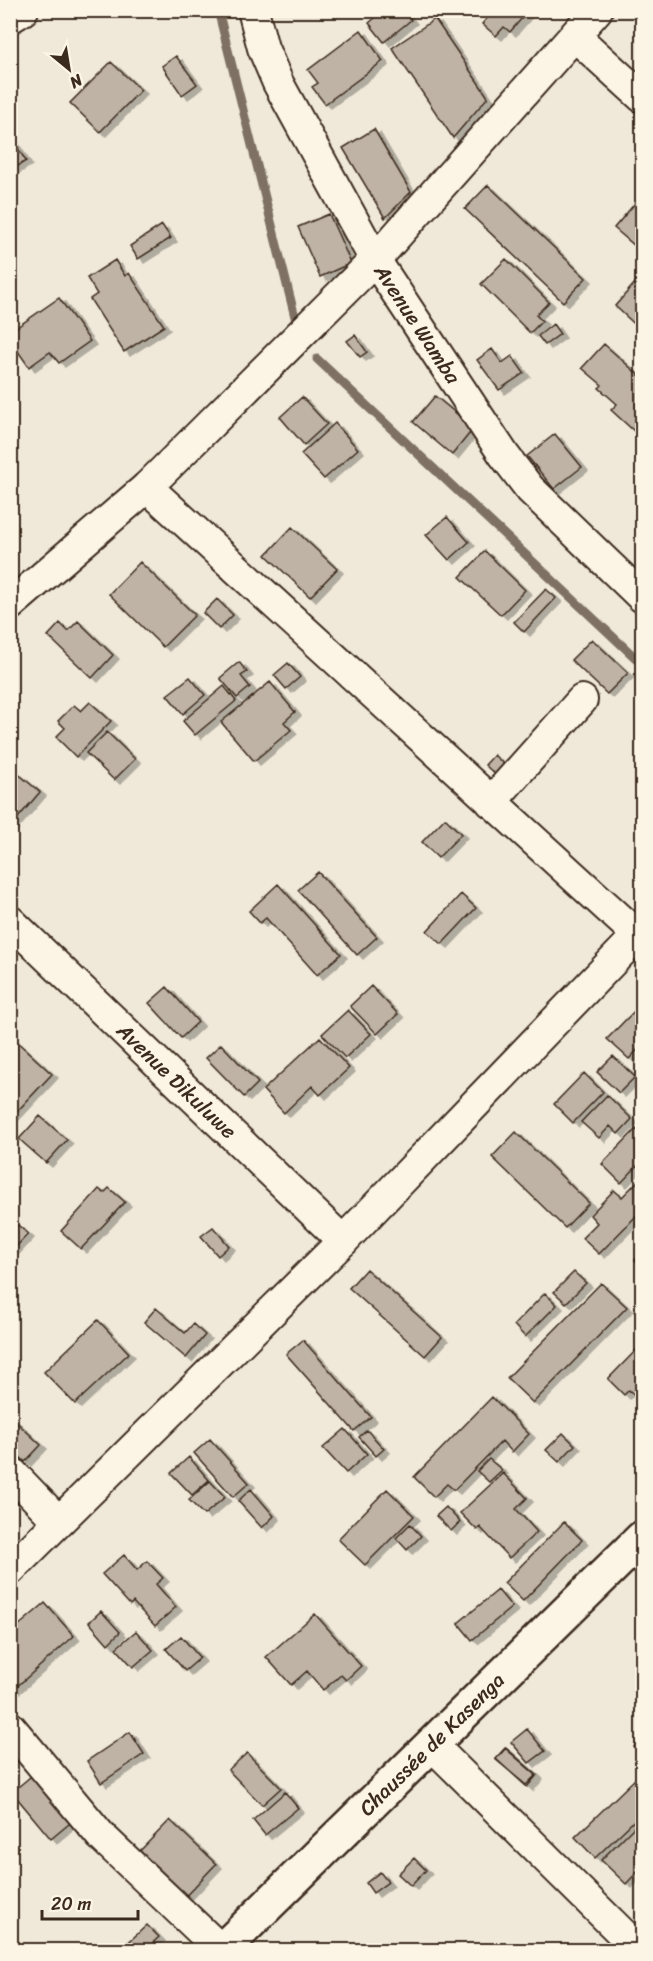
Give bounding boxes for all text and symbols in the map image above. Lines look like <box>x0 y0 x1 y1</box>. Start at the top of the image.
north arrow <box>39 39 99 99</box>
text: N <box>63 66 89 97</box>
street label: Avenue Wamba <box>363 255 471 392</box>
street label: Avenue Dikuluwe <box>106 1013 246 1149</box>
street label: Chaussée de Kasenga <box>349 1662 515 1825</box>
scale bar <box>42 1883 138 1921</box>
text: 20 m <box>51 1888 91 1920</box>

